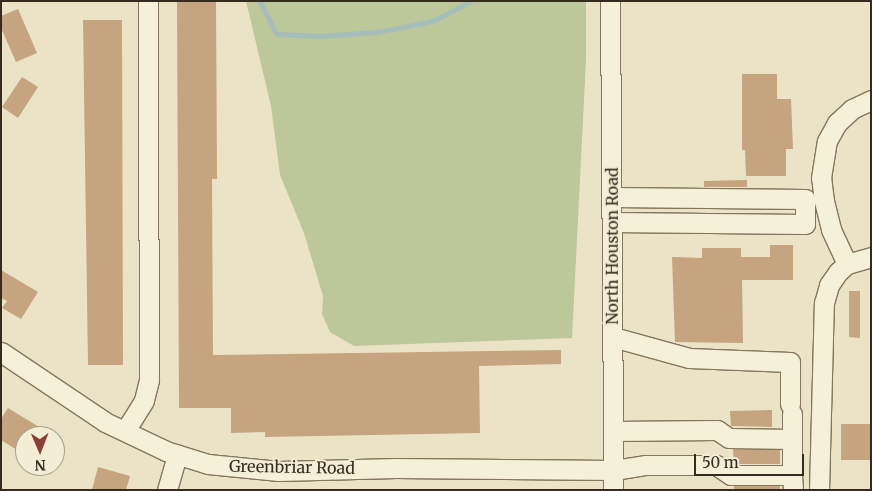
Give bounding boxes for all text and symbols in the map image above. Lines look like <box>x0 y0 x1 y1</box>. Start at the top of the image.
street label: North Houston Road <box>602 167 622 325</box>
north arrow <box>15 426 65 476</box>
scale bar <box>697 444 807 476</box>
text: 50 m <box>702 453 739 472</box>
text: N <box>35 456 46 474</box>
street label: Greenbriar Road <box>229 456 355 478</box>

